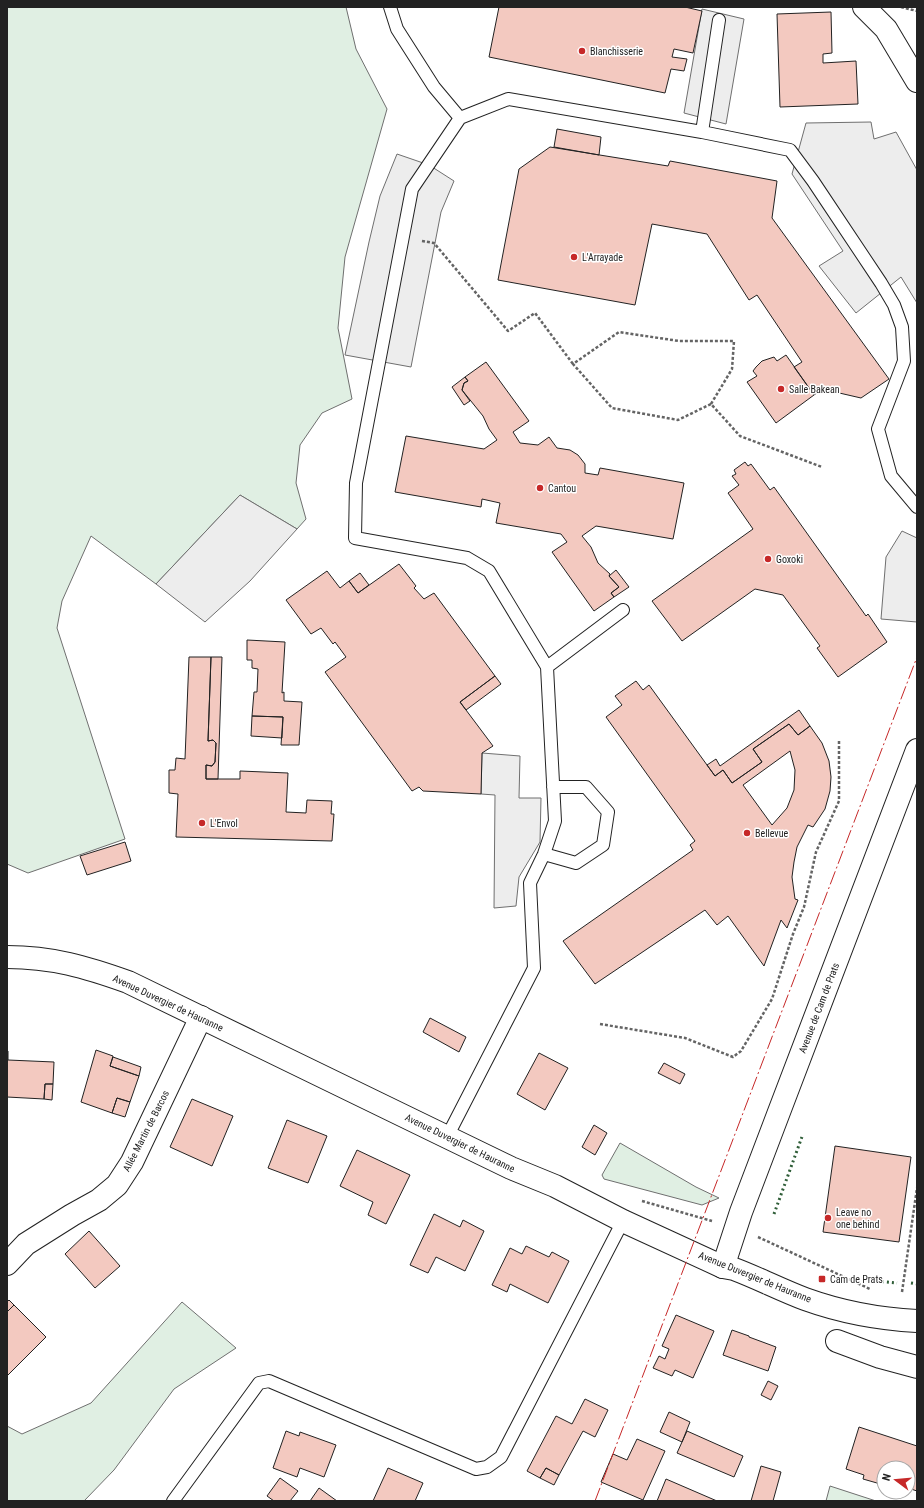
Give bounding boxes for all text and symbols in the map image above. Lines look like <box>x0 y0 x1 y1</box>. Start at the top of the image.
marker: Blanchisserie <box>577 46 587 56</box>
place label: Blanchisserie <box>590 46 643 57</box>
marker: L'Arrayade <box>569 252 579 262</box>
place label: L'Arrayade <box>582 252 623 263</box>
marker: Salle Bakean <box>776 384 786 394</box>
place label: Salle Bakean <box>789 384 840 395</box>
marker: Cantou <box>535 483 545 493</box>
place label: Cantou <box>548 483 576 494</box>
marker: Goxoki <box>763 554 773 564</box>
place label: Goxoki <box>776 554 803 565</box>
marker: L'Envol <box>197 818 207 828</box>
place label: L'Envol <box>210 818 238 829</box>
marker: Bellevue <box>742 828 752 838</box>
place label: Bellevue <box>755 828 788 839</box>
street label: Avenue de Cam de Prats <box>797 961 841 1055</box>
street label: Avenue Duvergier de Hauranne <box>111 973 225 1034</box>
street label: Allée Martin de Barcos <box>121 1088 171 1173</box>
street label: Avenue Duvergier de Hauranne <box>403 1112 517 1174</box>
place label: Leave no one behind <box>836 1207 879 1230</box>
marker: Leave no one behind <box>823 1213 833 1223</box>
street label: Avenue Duvergier de Hauranne <box>697 1249 813 1305</box>
marker: Cam de Prats <box>817 1274 827 1284</box>
place label: Cam de Prats <box>830 1274 883 1285</box>
north arrow <box>876 1460 916 1500</box>
text: N <box>880 1472 894 1482</box>

